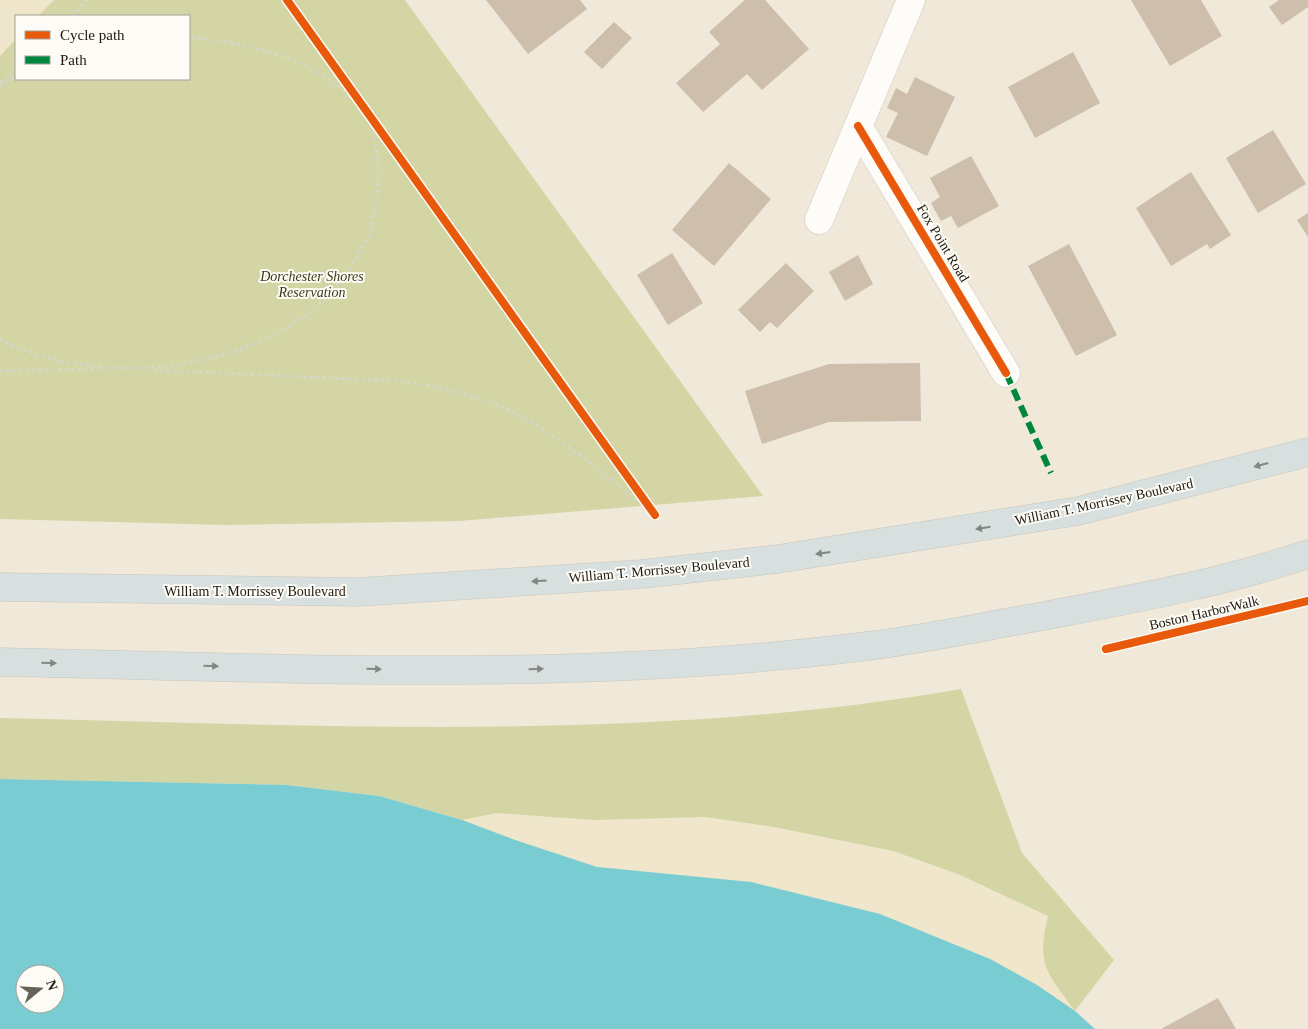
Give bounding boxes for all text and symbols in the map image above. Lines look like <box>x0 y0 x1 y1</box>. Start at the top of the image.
legend <box>15 15 190 80</box>
text: Cycle path <box>60 27 125 43</box>
text: Path <box>60 52 87 68</box>
street label: Fox Point Road <box>914 201 972 285</box>
park label: Dorchester Shores Reservation <box>259 269 364 300</box>
one-way arrow <box>1253 462 1268 470</box>
street label: William T. Morrissey Boulevard <box>1014 476 1194 528</box>
one-way arrow <box>975 524 991 532</box>
one-way arrow <box>814 549 830 557</box>
street label: William T. Morrissey Boulevard <box>568 555 750 585</box>
one-way arrow <box>531 577 547 585</box>
street label: William T. Morrissey Boulevard <box>164 584 346 599</box>
street label: Boston HarborWalk <box>1148 593 1260 633</box>
one-way arrow <box>41 659 57 667</box>
one-way arrow <box>203 662 219 670</box>
one-way arrow <box>528 664 544 672</box>
one-way arrow <box>366 665 382 673</box>
north arrow <box>15 964 65 1014</box>
text: N <box>43 978 61 992</box>

